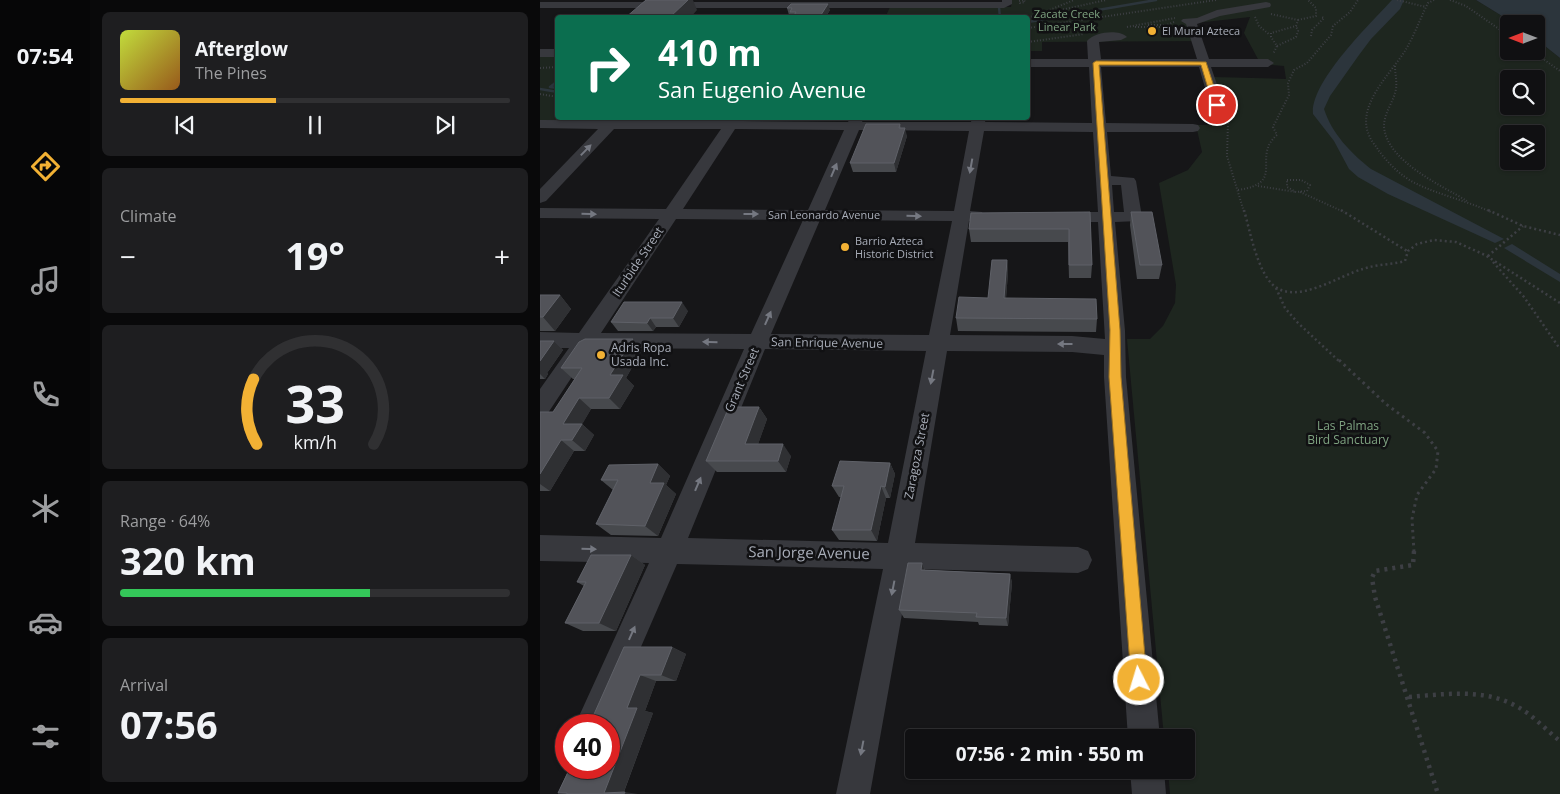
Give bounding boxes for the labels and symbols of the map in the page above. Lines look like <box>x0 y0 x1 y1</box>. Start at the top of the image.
park label: Zacate Creek Linear Park <box>1034 6 1100 34</box>
north arrow <box>1500 15 1545 60</box>
place label: El Mural Azteca <box>1162 23 1240 38</box>
marker: El Mural Azteca <box>1146 25 1158 37</box>
pin <box>1196 84 1238 126</box>
one-way arrow <box>580 144 592 156</box>
one-way arrow <box>966 158 974 174</box>
one-way arrow <box>831 163 839 177</box>
street label: San Leonardo Avenue <box>768 207 880 222</box>
one-way arrow <box>581 210 597 218</box>
one-way arrow <box>743 210 759 218</box>
one-way arrow <box>906 212 922 220</box>
street label: Iturbide Street <box>608 223 667 300</box>
place label: Barrio Azteca Historic District <box>855 233 934 261</box>
marker: Barrio Azteca Historic District <box>839 241 851 253</box>
one-way arrow <box>765 311 773 325</box>
street label: San Enrique Avenue <box>771 333 883 352</box>
one-way arrow <box>702 338 718 346</box>
place label: Adris Ropa Usada Inc. <box>611 339 671 370</box>
one-way arrow <box>1057 340 1073 348</box>
street label: Grant Street <box>720 345 763 415</box>
marker: Adris Ropa Usada Inc. <box>595 349 607 361</box>
one-way arrow <box>928 369 936 385</box>
street label: Zaragoza Street <box>900 411 933 501</box>
park label: Las Palmas Bird Sanctuary <box>1307 417 1390 448</box>
one-way arrow <box>694 477 702 491</box>
street label: San Jorge Avenue <box>748 541 870 563</box>
one-way arrow <box>581 545 597 553</box>
one-way arrow <box>888 581 896 597</box>
one-way arrow <box>629 626 637 640</box>
position arrow <box>1112 653 1164 705</box>
speed limit sign: 40 <box>555 714 620 779</box>
one-way arrow <box>857 740 865 756</box>

